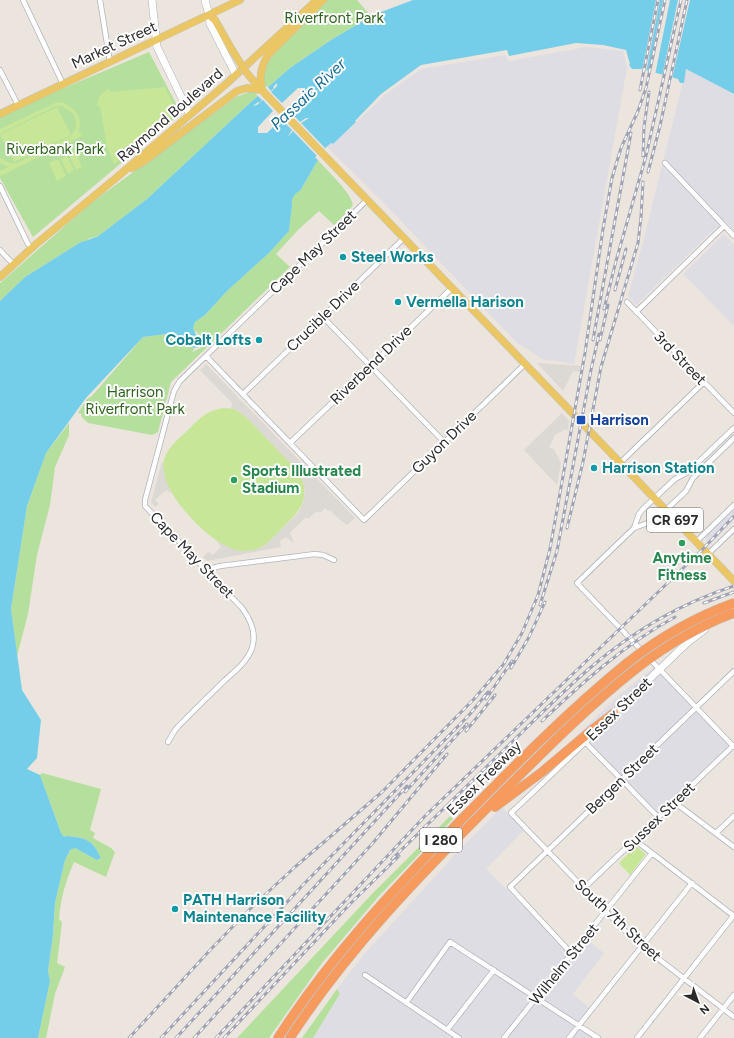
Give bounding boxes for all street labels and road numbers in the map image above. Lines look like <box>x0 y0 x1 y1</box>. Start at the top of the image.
street label: Market Street <box>68 17 160 73</box>
street label: Raymond Boulevard <box>114 64 226 166</box>
street label: Cape May Street <box>266 206 360 298</box>
street label: Crucible Drive <box>283 277 363 355</box>
street label: Riverbend Drive <box>327 322 415 408</box>
street label: 3rd Street <box>650 327 710 389</box>
street label: Guyon Drive <box>408 407 480 477</box>
street label: Cape May Street <box>146 508 238 602</box>
road number: CR 697 <box>647 508 703 532</box>
street label: Essex Street <box>583 673 656 745</box>
street label: Essex Freeway <box>443 737 525 819</box>
street label: Bergen Street <box>582 740 662 818</box>
street label: Sussex Street <box>619 778 699 856</box>
road number: I 280 <box>420 828 462 852</box>
street label: South 7th Street <box>571 875 665 965</box>
street label: Wilhelm Street <box>526 919 603 1008</box>

